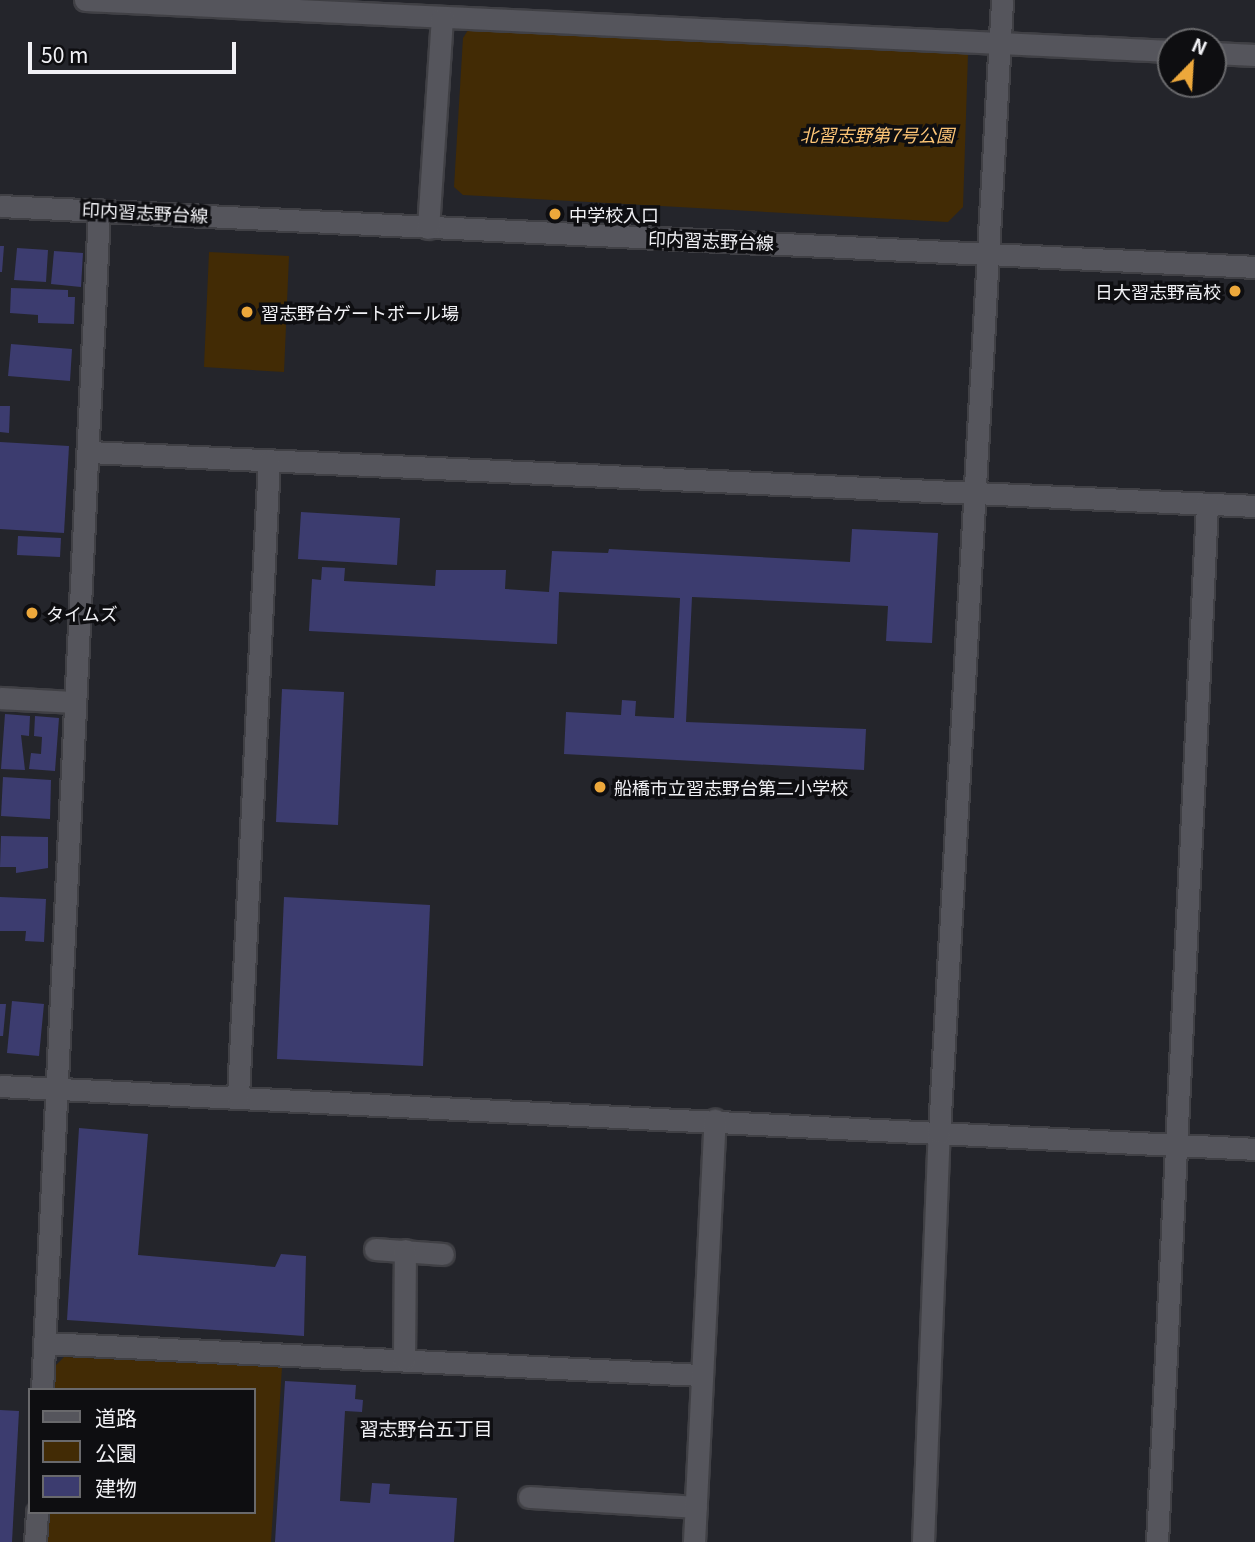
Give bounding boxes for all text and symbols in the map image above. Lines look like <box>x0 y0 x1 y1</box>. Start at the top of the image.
scale bar <box>32 28 240 72</box>
north arrow <box>1157 28 1227 98</box>
text: N <box>1188 30 1212 60</box>
text: 50 m <box>41 39 88 69</box>
park label: 北習志野第7号公園 <box>800 123 954 145</box>
street label: 印内習志野台線 <box>82 198 208 226</box>
place label: 中学校入口 <box>569 203 659 225</box>
marker: 中学校入口 <box>547 206 563 222</box>
street label: 印内習志野台線 <box>648 227 774 253</box>
place label: 日大習志野高校 <box>1095 280 1221 302</box>
marker: 日大習志野高校 <box>1227 283 1243 299</box>
place label: 習志野台ゲートボール場 <box>261 301 459 323</box>
marker: 習志野台ゲートボール場 <box>239 304 255 320</box>
place label: タイムズ <box>46 602 118 624</box>
marker: タイムズ <box>24 605 40 621</box>
place label: 船橋市立習志野台第二小学校 <box>614 776 848 798</box>
marker: 船橋市立習志野台第二小学校 <box>592 779 608 795</box>
legend <box>28 1388 256 1514</box>
text: 道路 <box>95 1402 137 1432</box>
district label: 習志野台五丁目 <box>360 1417 492 1439</box>
text: 公園 <box>95 1437 137 1467</box>
text: 建物 <box>95 1472 137 1502</box>

